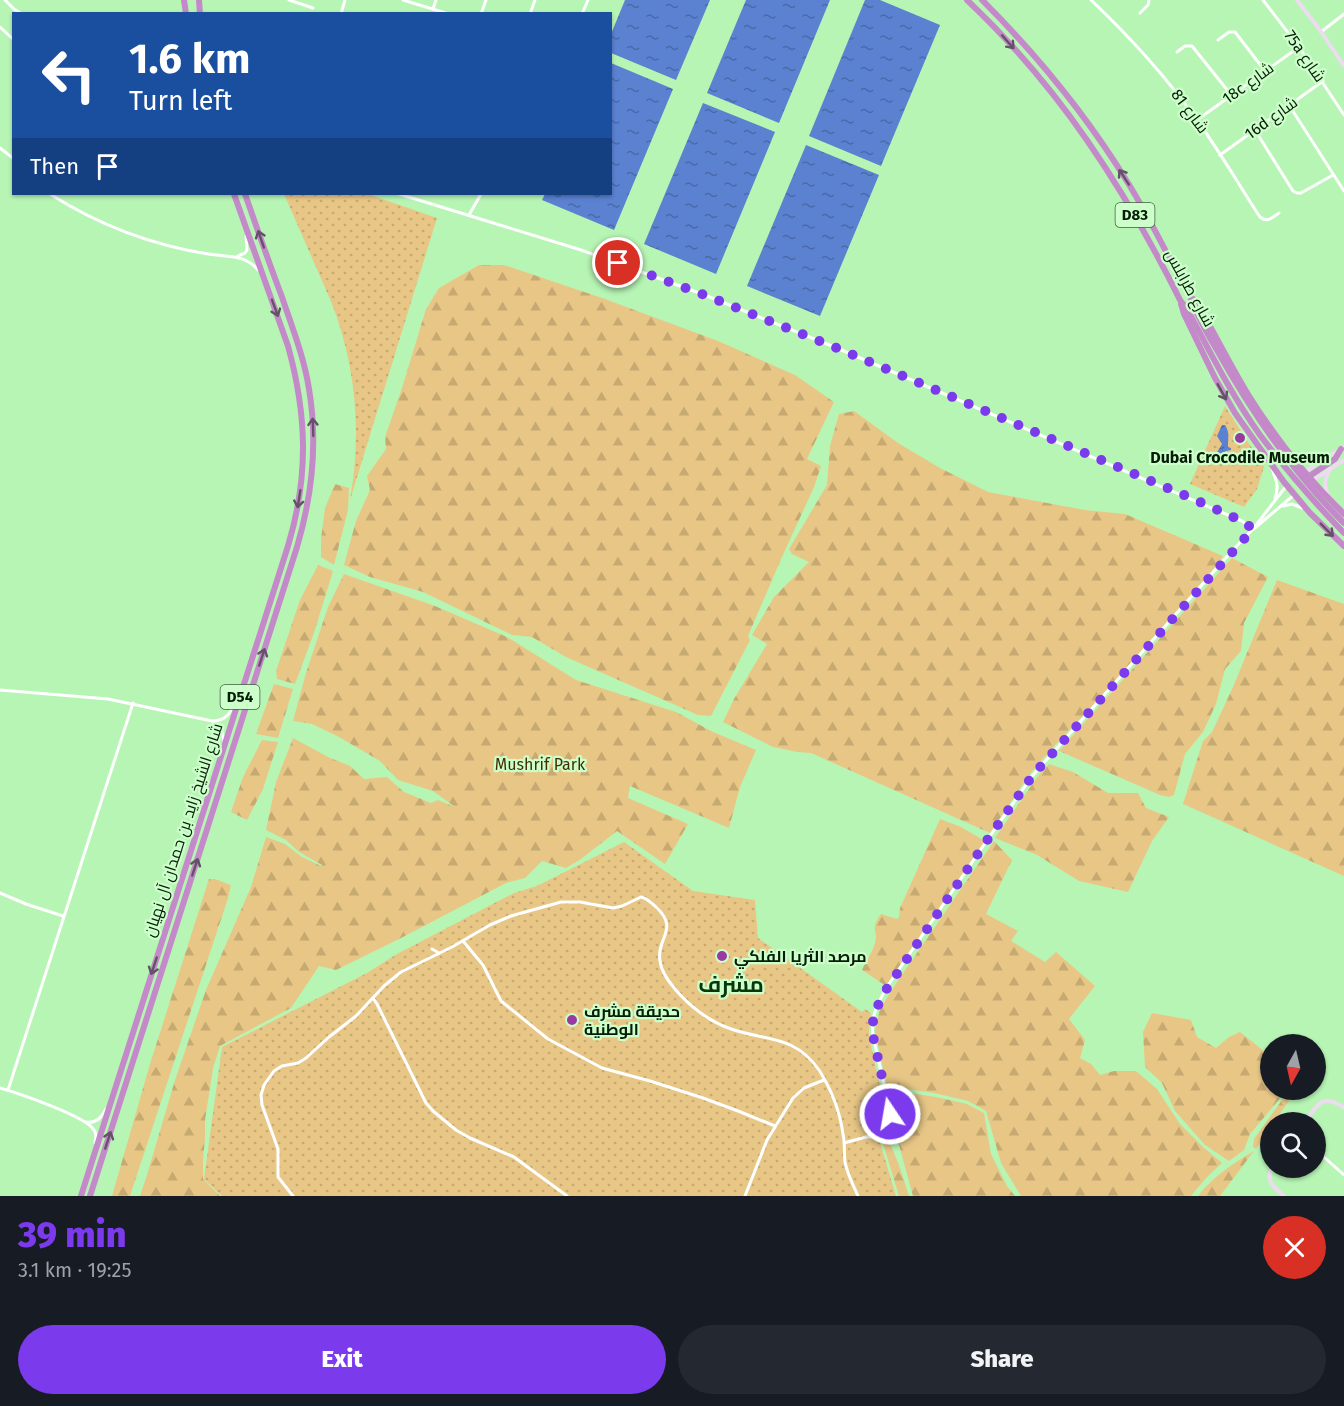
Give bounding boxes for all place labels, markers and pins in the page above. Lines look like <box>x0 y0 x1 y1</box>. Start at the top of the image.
pin <box>592 237 643 288</box>
marker: Dubai Crocodile Museum <box>1233 431 1247 445</box>
place label: Dubai Crocodile Museum <box>1150 448 1330 467</box>
place label: مرصد الثريا الفلكي <box>734 947 867 969</box>
marker: مرصد الثريا الفلكي <box>715 949 729 963</box>
place label: حديقة مشرف الوطنية <box>584 1002 680 1039</box>
marker: حديقة مشرف الوطنية <box>565 1013 579 1027</box>

